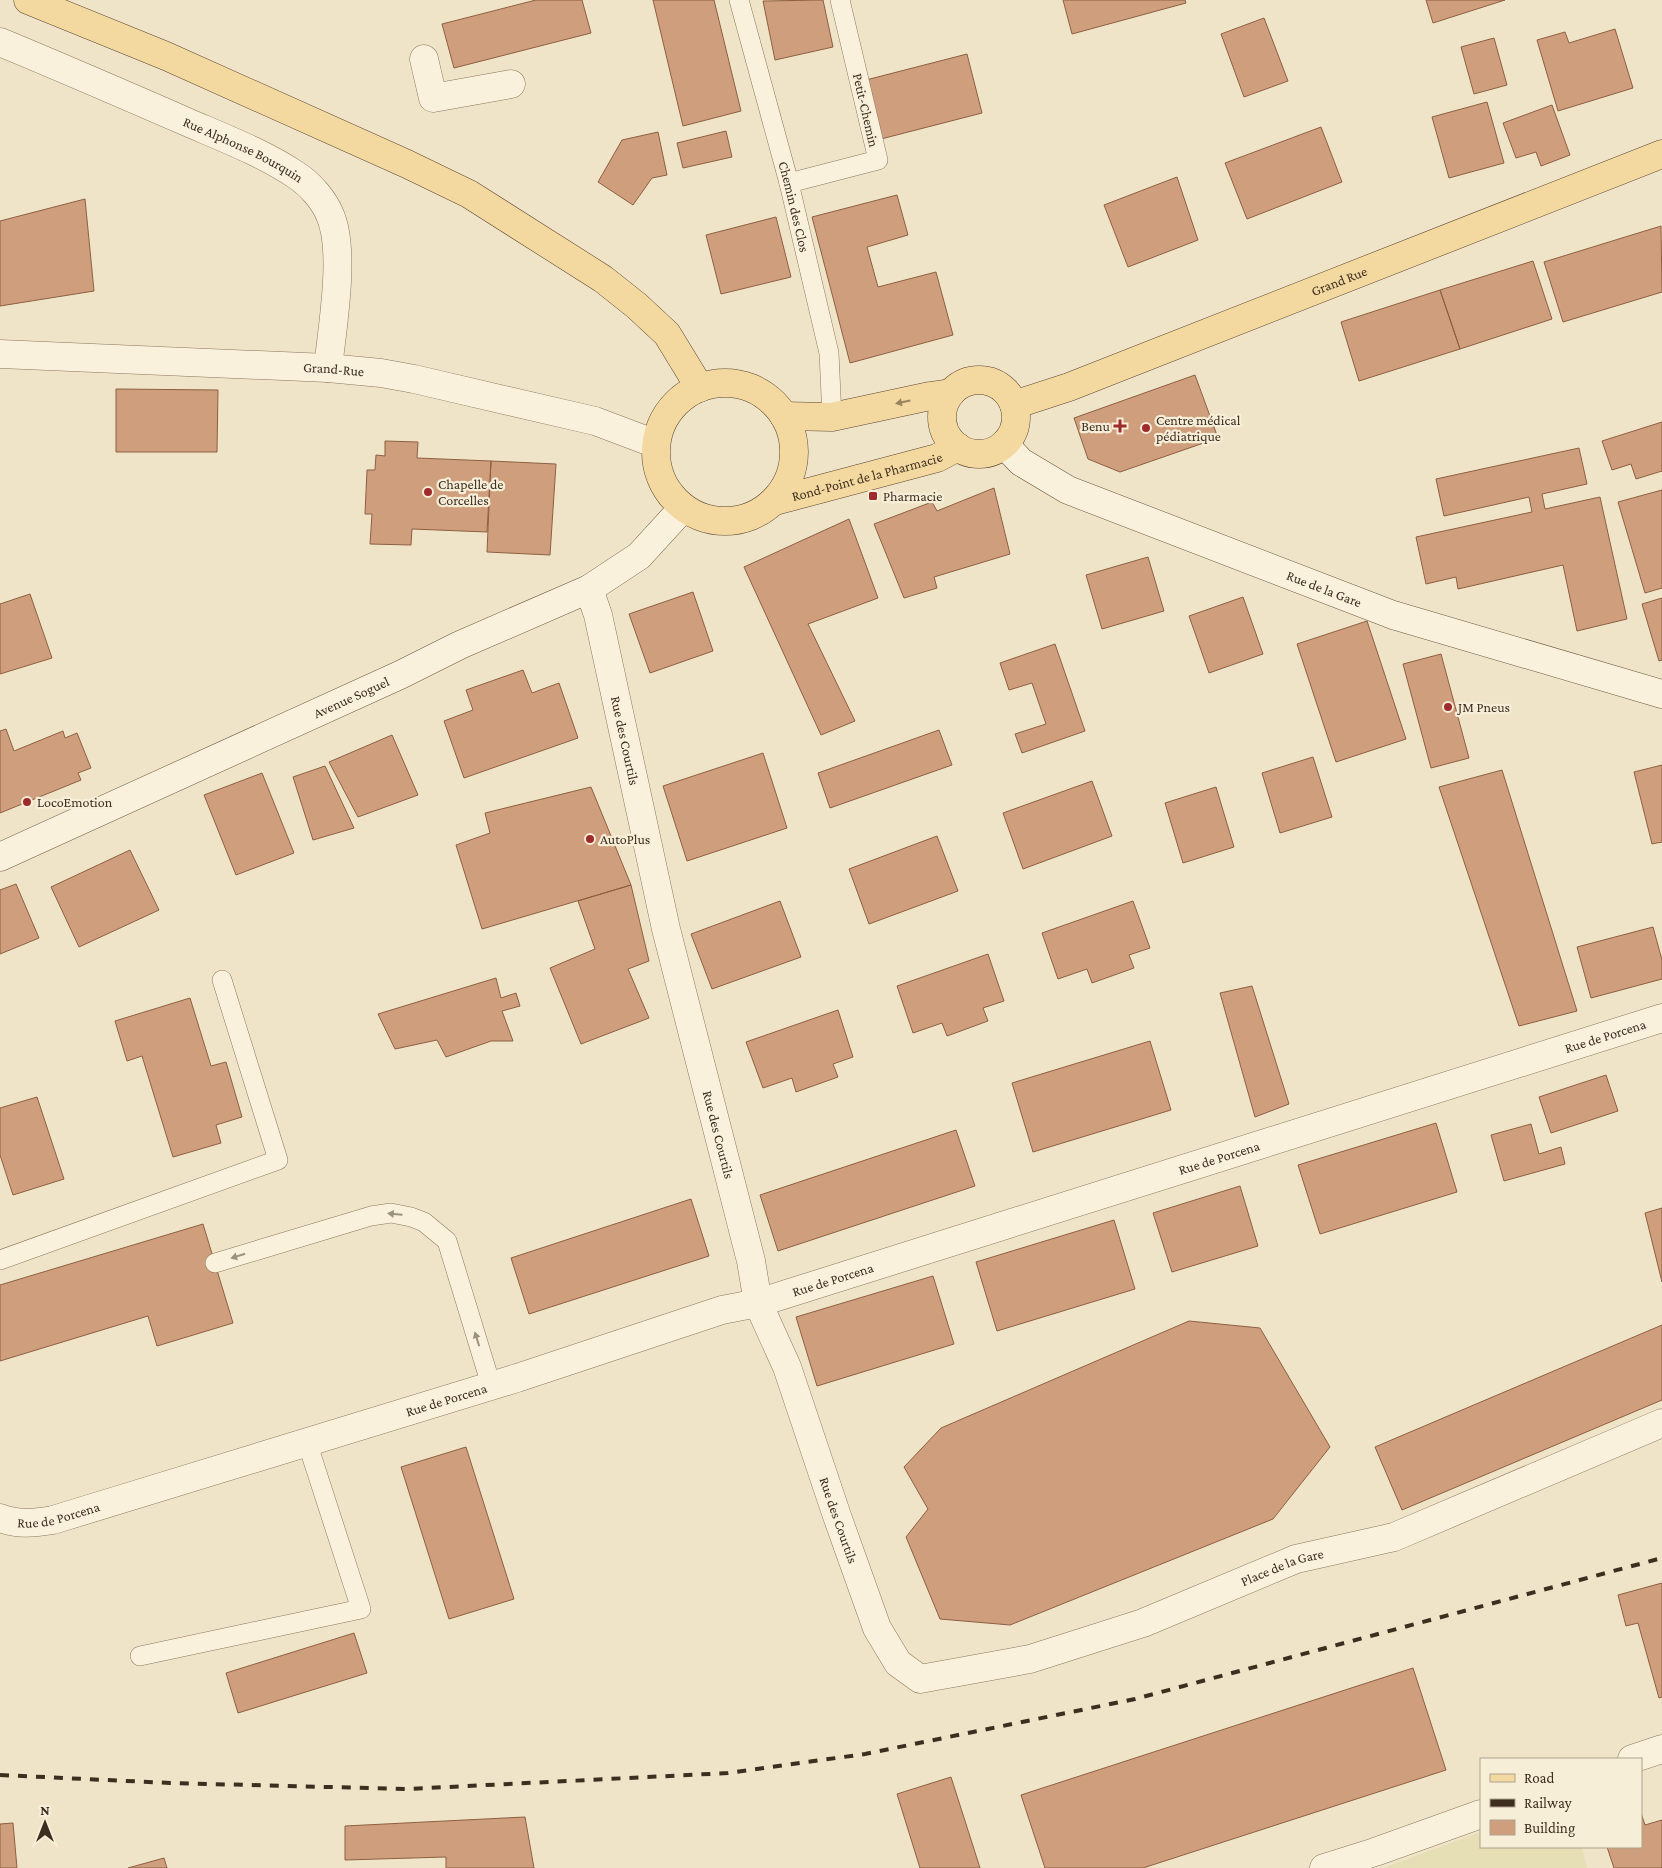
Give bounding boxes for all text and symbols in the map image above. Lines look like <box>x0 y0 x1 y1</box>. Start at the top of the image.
street label: Petit-Chemin <box>850 72 882 149</box>
street label: Rue Alphonse Bourquin <box>181 113 307 186</box>
street label: Chemin des Clos <box>775 159 813 254</box>
street label: Grand Rue <box>1309 263 1369 299</box>
street label: Grand-Rue <box>303 359 365 379</box>
one-way arrow <box>895 398 910 406</box>
place label: Centre médical pédiatrique <box>1156 412 1241 444</box>
place label: Benu <box>1081 418 1111 434</box>
marker: Benu <box>1114 420 1126 432</box>
marker: Centre médical pédiatrique <box>1140 422 1152 434</box>
street label: Rond-Point de la Pharmacie <box>790 446 944 504</box>
place label: Chapelle de Corcelles <box>438 476 503 508</box>
marker: Chapelle de Corcelles <box>422 486 434 498</box>
place label: Pharmacie <box>883 488 942 504</box>
marker: Pharmacie <box>867 490 879 502</box>
street label: Rue de la Gare <box>1285 567 1364 610</box>
street label: Avenue Soguel <box>311 673 392 721</box>
street label: Rue des Courtils <box>608 695 643 787</box>
place label: JM Pneus <box>1456 699 1510 715</box>
marker: JM Pneus <box>1442 701 1454 713</box>
place label: LocoEmotion <box>37 794 113 810</box>
marker: LocoEmotion <box>21 796 33 808</box>
place label: AutoPlus <box>600 831 650 847</box>
marker: AutoPlus <box>584 833 596 845</box>
street label: Rue de Porcena <box>1563 1015 1648 1056</box>
street label: Rue des Courtils <box>700 1089 738 1180</box>
street label: Rue de Porcena <box>1176 1137 1262 1178</box>
one-way arrow <box>386 1210 402 1218</box>
one-way arrow <box>231 1253 246 1260</box>
street label: Rue de Porcena <box>790 1259 876 1300</box>
one-way arrow <box>472 1331 480 1346</box>
street label: Rue de Porcena <box>404 1380 489 1420</box>
street label: Rue des Courtils <box>816 1475 861 1566</box>
street label: Rue de Porcena <box>17 1498 102 1531</box>
street label: Place de la Gare <box>1238 1545 1325 1589</box>
legend <box>1480 1758 1642 1848</box>
text: Road <box>1524 1770 1555 1786</box>
text: Railway <box>1524 1795 1572 1812</box>
north arrow <box>20 1798 70 1848</box>
text: N <box>40 1802 50 1818</box>
text: Building <box>1524 1820 1575 1837</box>

